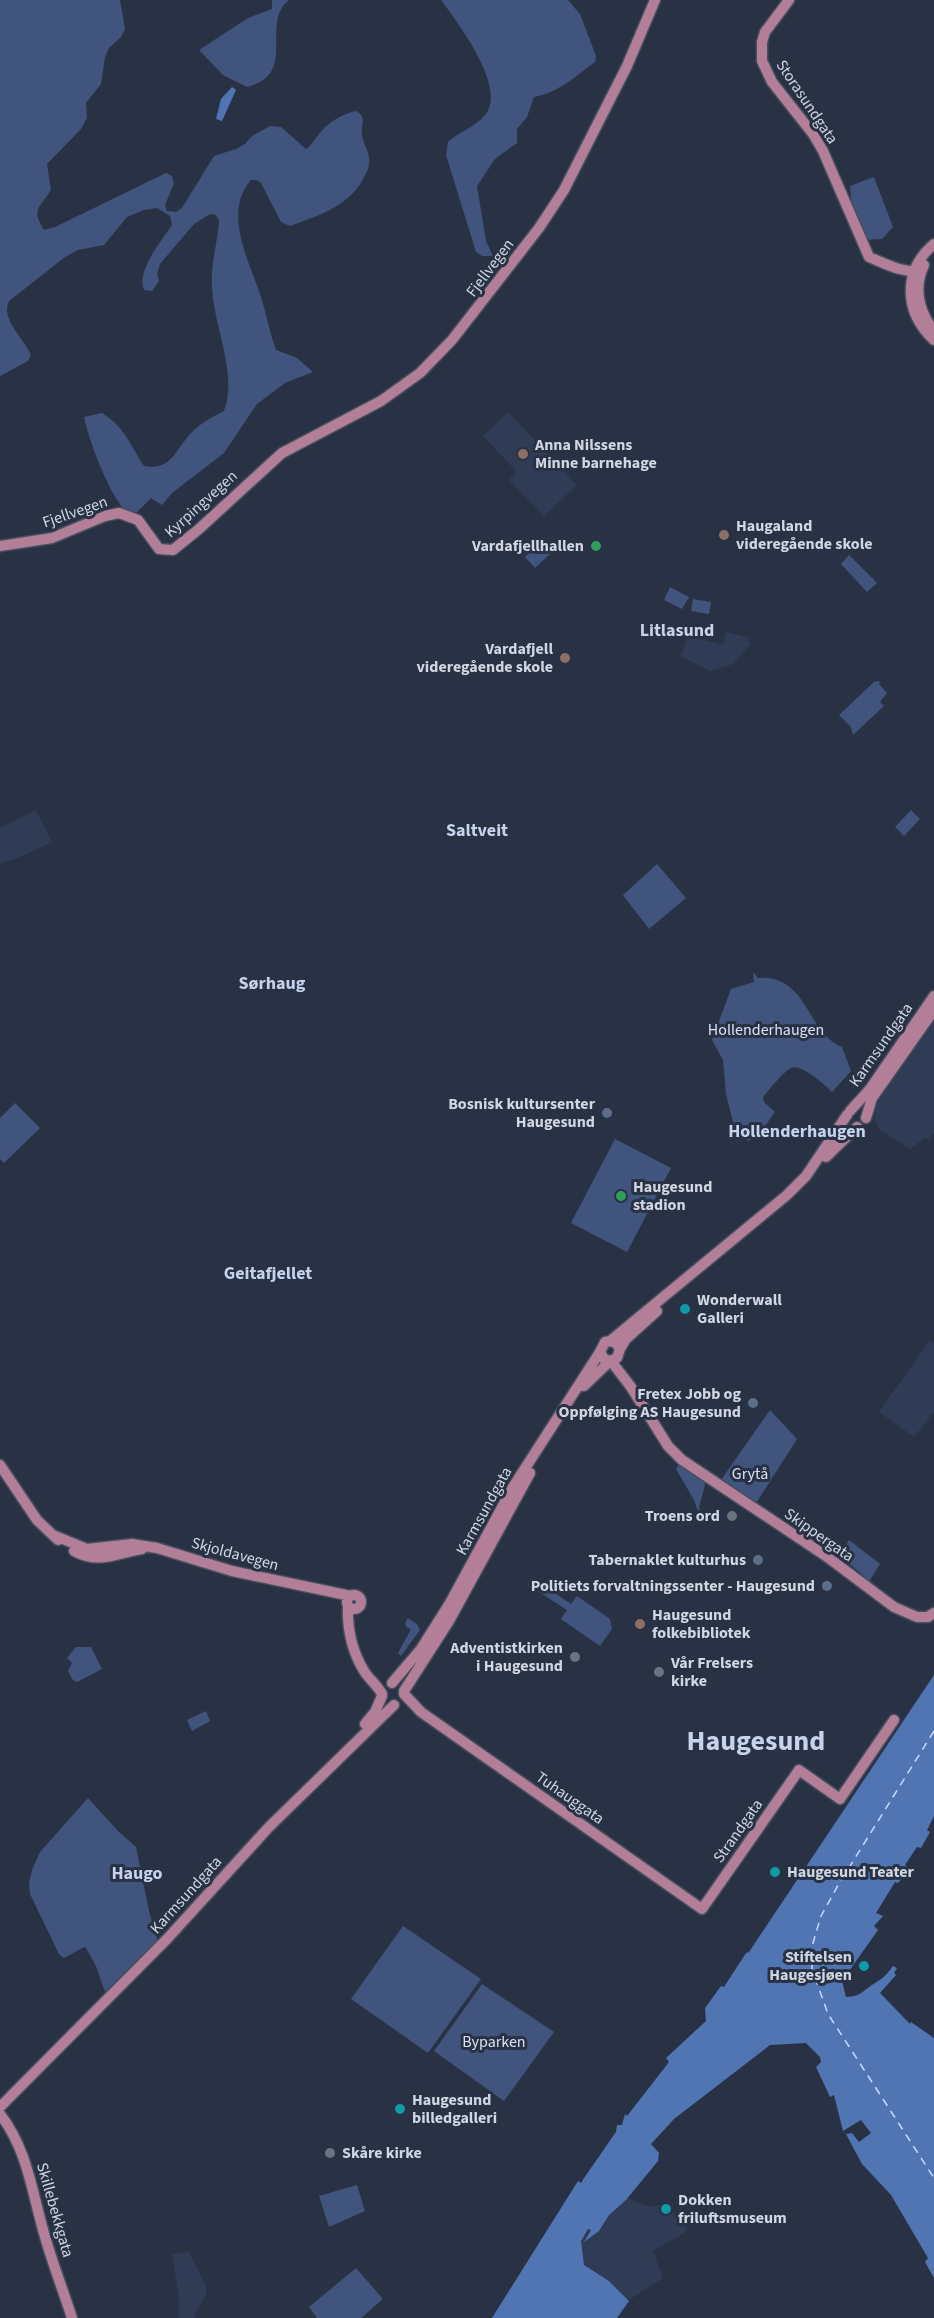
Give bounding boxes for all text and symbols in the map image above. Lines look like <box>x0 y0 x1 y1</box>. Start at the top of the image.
street label: Storasundgata <box>771 56 843 148</box>
street label: Fjellvegen <box>461 234 519 302</box>
place label: Anna Nilssens Minne barnehage <box>534 434 657 474</box>
marker: Anna Nilssens Minne barnehage <box>516 447 530 461</box>
street label: Kyrpingvegen <box>160 465 242 543</box>
street label: Fjellvegen <box>39 491 111 533</box>
place label: Haugaland videregående skole <box>736 515 873 555</box>
marker: Haugaland videregående skole <box>717 528 731 542</box>
place label: Vardafjellhallen <box>471 535 584 557</box>
marker: Vardafjellhallen <box>589 539 603 553</box>
district label: Litlasund <box>640 618 714 643</box>
place label: Vardafjell videregående skole <box>417 638 553 678</box>
marker: Vardafjell videregående skole <box>558 651 572 665</box>
district label: Saltveit <box>446 818 508 843</box>
district label: Sørhaug <box>239 971 306 996</box>
street label: Karmsundgata <box>844 999 918 1091</box>
park label: Hollenderhaugen <box>708 1019 824 1041</box>
place label: Bosnisk kultursenter Haugesund <box>448 1093 596 1133</box>
marker: Bosnisk kultursenter Haugesund <box>600 1106 614 1120</box>
district label: Hollenderhaugen <box>728 1119 866 1144</box>
place label: Haugesund stadion <box>633 1176 712 1216</box>
marker: Haugesund stadion <box>614 1189 628 1203</box>
district label: Geitafjellet <box>224 1261 312 1286</box>
place label: Wonderwall Galleri <box>697 1289 782 1329</box>
marker: Wonderwall Galleri <box>678 1302 692 1316</box>
place label: Fretex Jobb og Oppfølging AS Haugesund <box>559 1383 741 1423</box>
marker: Fretex Jobb og Oppfølging AS Haugesund <box>746 1396 760 1410</box>
street label: Karmsundgata <box>451 1463 517 1559</box>
park label: Grytå <box>732 1463 768 1485</box>
street label: Skippergata <box>780 1503 858 1567</box>
place label: Troens ord <box>645 1505 720 1527</box>
marker: Troens ord <box>725 1509 739 1523</box>
street label: Skjoldavegen <box>189 1532 281 1576</box>
place label: Tabernaklet kulturhus <box>588 1549 746 1571</box>
marker: Tabernaklet kulturhus <box>751 1553 765 1567</box>
place label: Politiets forvaltningssenter - Haugesund <box>531 1575 815 1597</box>
marker: Politiets forvaltningssenter - Haugesund <box>820 1579 834 1593</box>
place label: Haugesund folkebibliotek <box>652 1604 751 1644</box>
marker: Haugesund folkebibliotek <box>633 1617 647 1631</box>
place label: Adventistkirken i Haugesund <box>449 1637 563 1677</box>
marker: Adventistkirken i Haugesund <box>568 1650 582 1664</box>
place label: Vår Frelsers kirke <box>670 1652 753 1692</box>
marker: Vår Frelsers kirke <box>652 1665 666 1679</box>
district label: Haugesund <box>687 1721 825 1761</box>
street label: Tuhauggata <box>531 1766 609 1830</box>
street label: Strandgata <box>708 1795 768 1867</box>
street label: Karmsundgata <box>145 1851 227 1939</box>
district label: Haugo <box>111 1861 163 1886</box>
place label: Haugesund Teater <box>787 1861 915 1883</box>
marker: Haugesund Teater <box>768 1865 782 1879</box>
place label: Stiftelsen Haugesjøen <box>769 1946 852 1986</box>
marker: Stiftelsen Haugesjøen <box>857 1959 871 1973</box>
park label: Byparken <box>462 2031 526 2053</box>
place label: Haugesund billedgalleri <box>412 2089 497 2129</box>
marker: Haugesund billedgalleri <box>393 2102 407 2116</box>
place label: Skåre kirke <box>342 2142 422 2164</box>
marker: Skåre kirke <box>323 2146 337 2160</box>
street label: Skillebekkgata <box>31 2160 79 2260</box>
place label: Dokken friluftsmuseum <box>678 2189 787 2229</box>
marker: Dokken friluftsmuseum <box>659 2202 673 2216</box>

